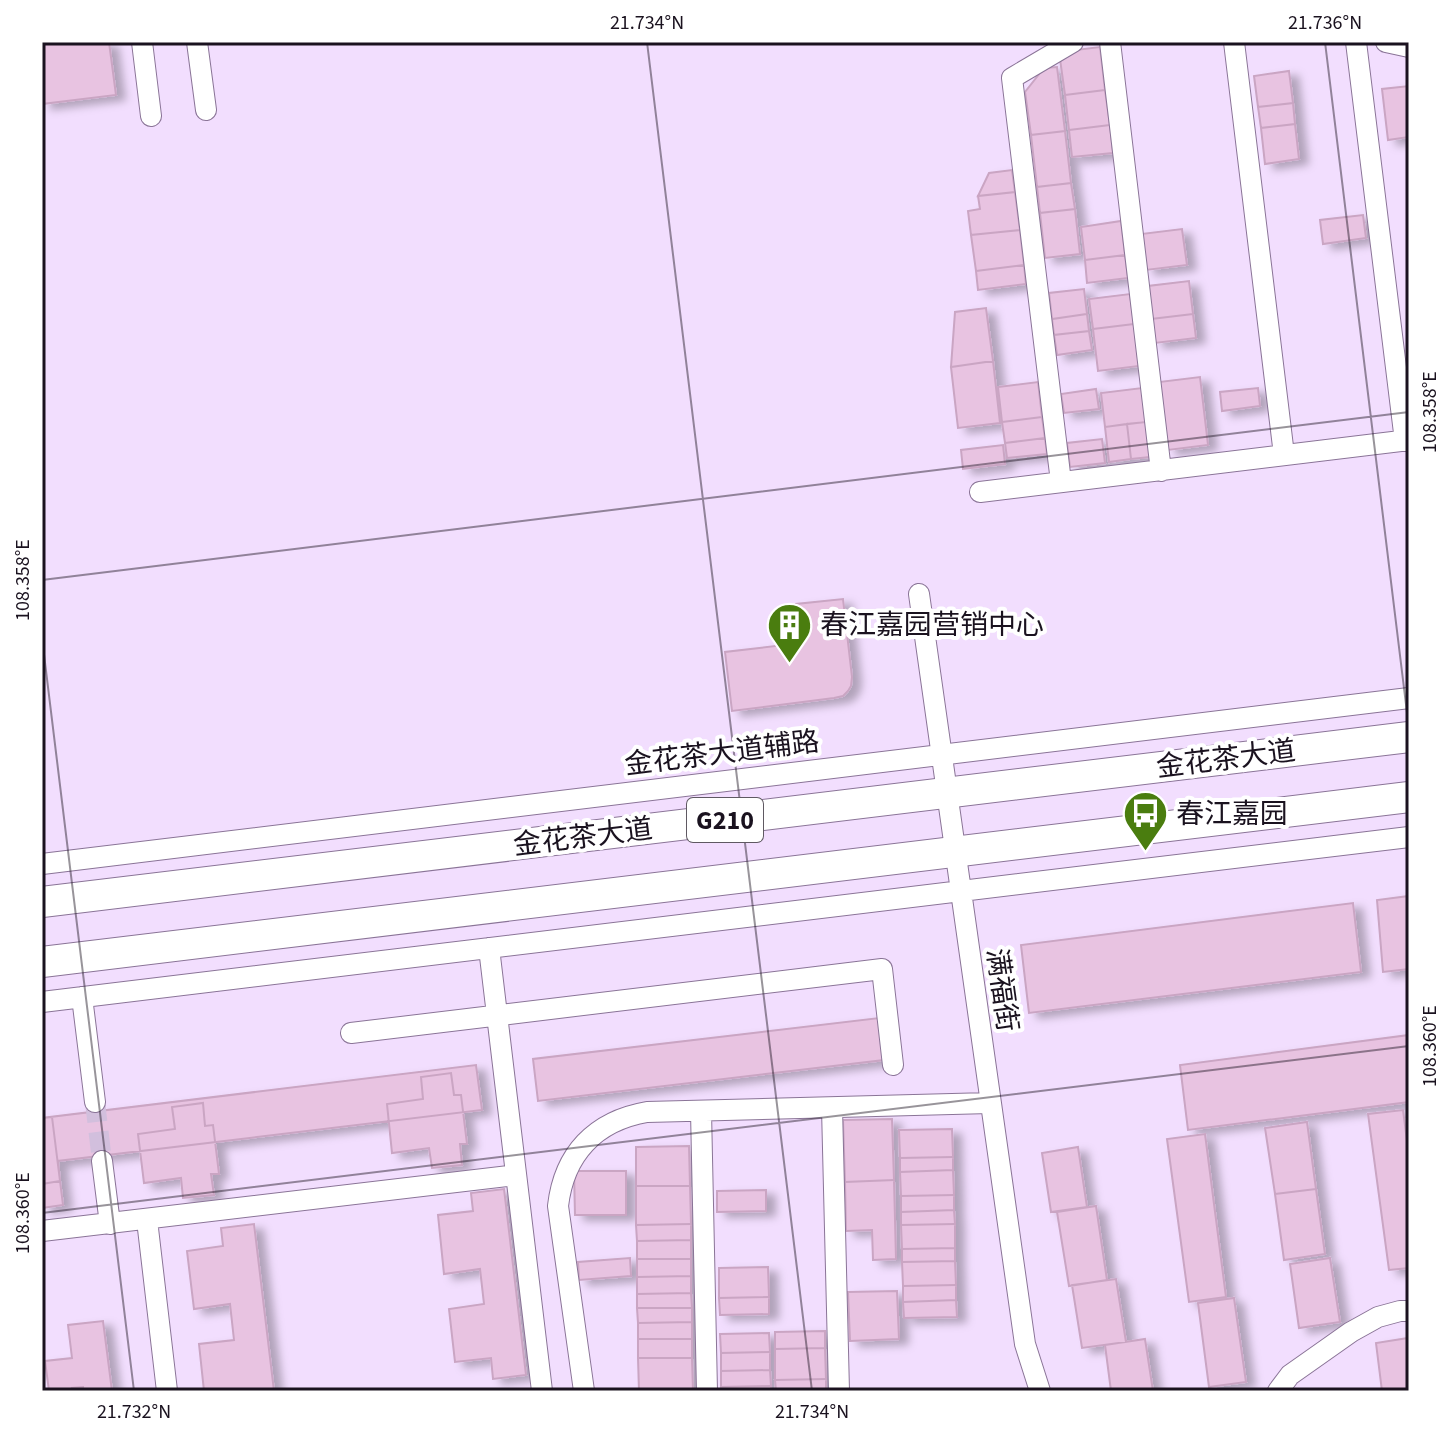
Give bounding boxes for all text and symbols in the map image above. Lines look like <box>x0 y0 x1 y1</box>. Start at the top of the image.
text: 21.734°N <box>610 9 684 37</box>
text: 21.736°N <box>1288 9 1362 37</box>
text: 108.358°E <box>1416 371 1444 453</box>
text: 108.358°E <box>9 539 37 621</box>
building icon: 春江嘉园营销中心 <box>765 601 813 664</box>
place label: 春江嘉园营销中心 <box>820 605 1044 645</box>
street label: 金花茶大道辅路 <box>622 721 822 785</box>
street label: 金花茶大道 <box>1154 731 1298 787</box>
bus stop icon: 春江嘉园 <box>1121 790 1169 853</box>
place label: 春江嘉园 <box>1176 794 1288 834</box>
road number: G210 <box>687 798 763 842</box>
street label: 金花茶大道 <box>511 809 655 865</box>
street label: 满福街 <box>976 946 1028 1034</box>
text: 108.360°E <box>1416 1005 1444 1087</box>
text: 108.360°E <box>9 1172 37 1254</box>
text: 21.732°N <box>97 1398 171 1426</box>
text: 21.734°N <box>775 1398 849 1426</box>

